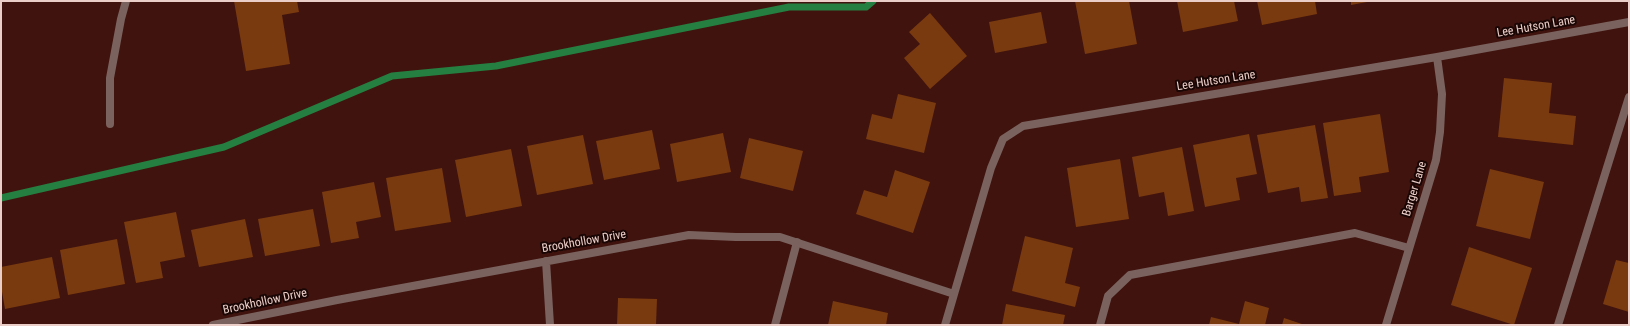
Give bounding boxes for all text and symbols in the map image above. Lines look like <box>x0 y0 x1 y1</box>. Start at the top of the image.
street label: Lee Hutson Lane <box>1496 13 1576 41</box>
street label: Lee Hutson Lane <box>1176 68 1256 94</box>
street label: Barger Lane <box>1400 160 1430 218</box>
street label: Brookhollow Drive <box>541 227 627 257</box>
street label: Brookhollow Drive <box>222 286 308 318</box>

